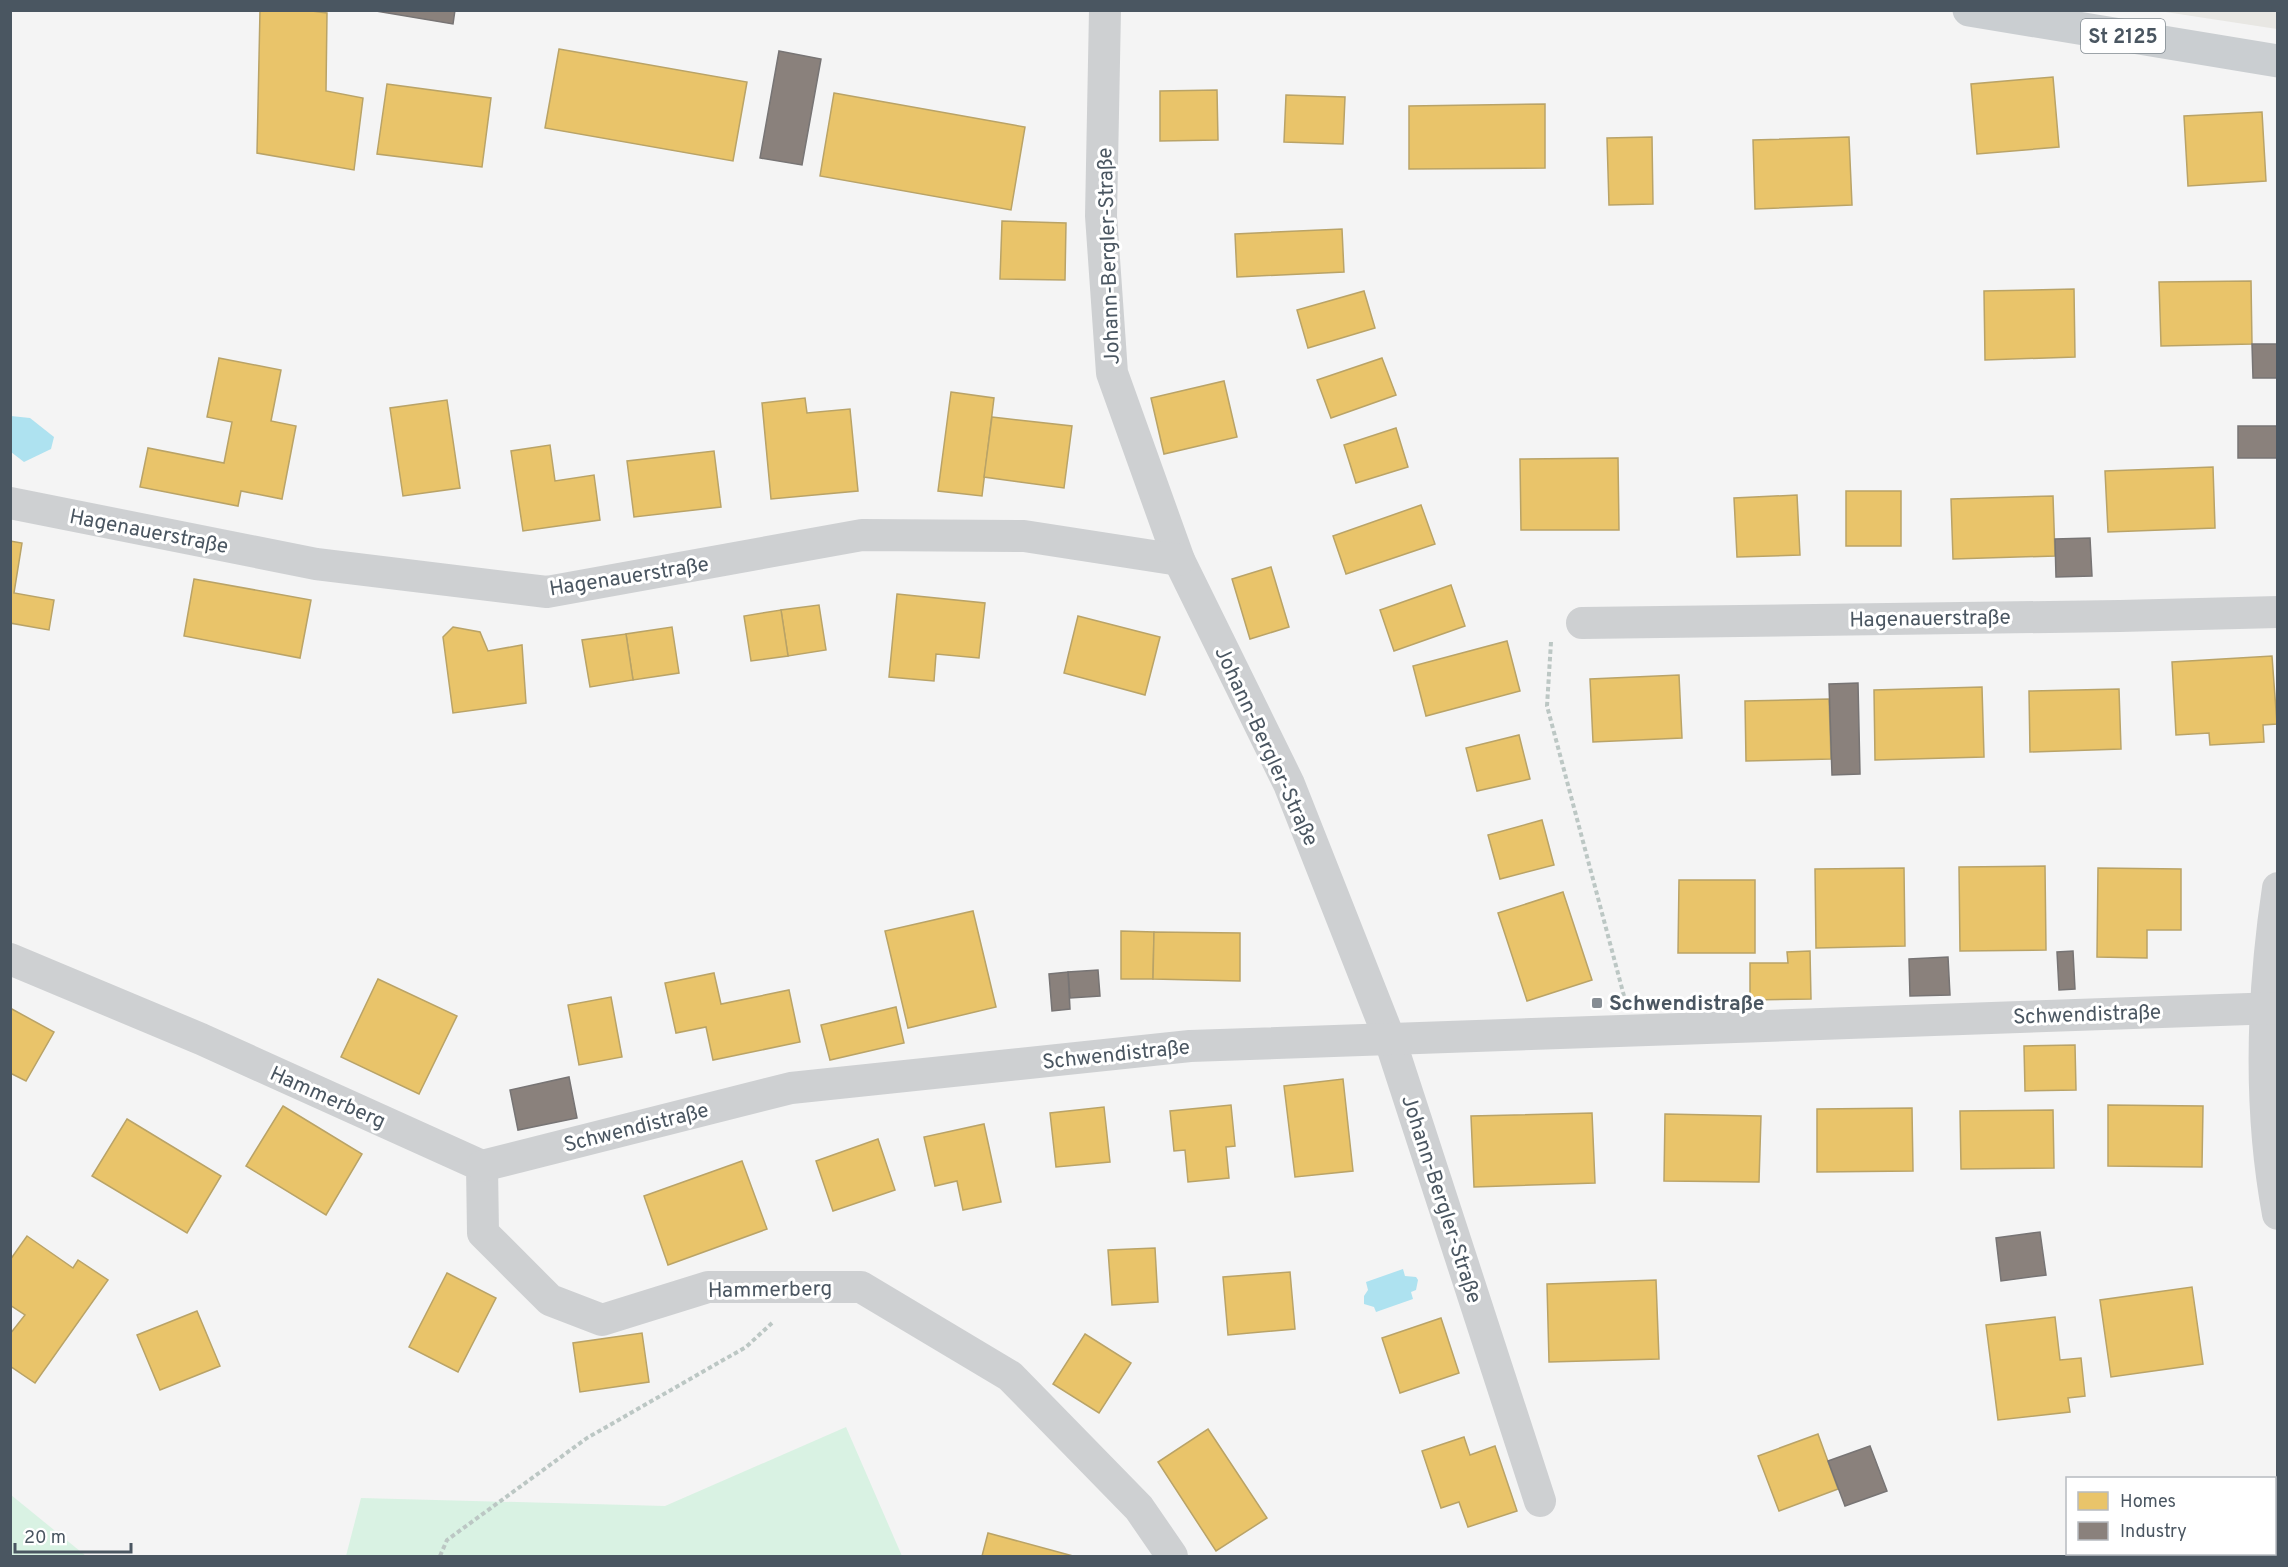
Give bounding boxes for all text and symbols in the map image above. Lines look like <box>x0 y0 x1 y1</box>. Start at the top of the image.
road number: St 2125 <box>2081 19 2165 53</box>
street label: Johann-Bergler-Straße <box>1092 147 1127 365</box>
street label: Hagenauerstraße <box>67 504 230 561</box>
street label: Hagenauerstraße <box>547 552 711 603</box>
street label: Hagenauerstraße <box>1849 605 2011 634</box>
street label: Johann-Bergler-Straße <box>1207 642 1324 851</box>
place label: Schwendistraße <box>1609 991 1764 1018</box>
marker: Schwendistraße <box>1590 996 1604 1010</box>
street label: Schwendistraße <box>2012 999 2162 1032</box>
street label: Schwendistraße <box>1041 1034 1191 1077</box>
street label: Hammerberg <box>265 1061 390 1136</box>
street label: Johann-Bergler-Straße <box>1394 1092 1487 1307</box>
street label: Schwendistraße <box>561 1097 712 1159</box>
street label: Hammerberg <box>708 1276 832 1305</box>
legend <box>2066 1477 2276 1555</box>
text: Homes <box>2120 1491 2176 1514</box>
scale bar <box>15 1516 130 1554</box>
text: Industry <box>2120 1521 2187 1544</box>
text: 20 m <box>24 1527 66 1550</box>

